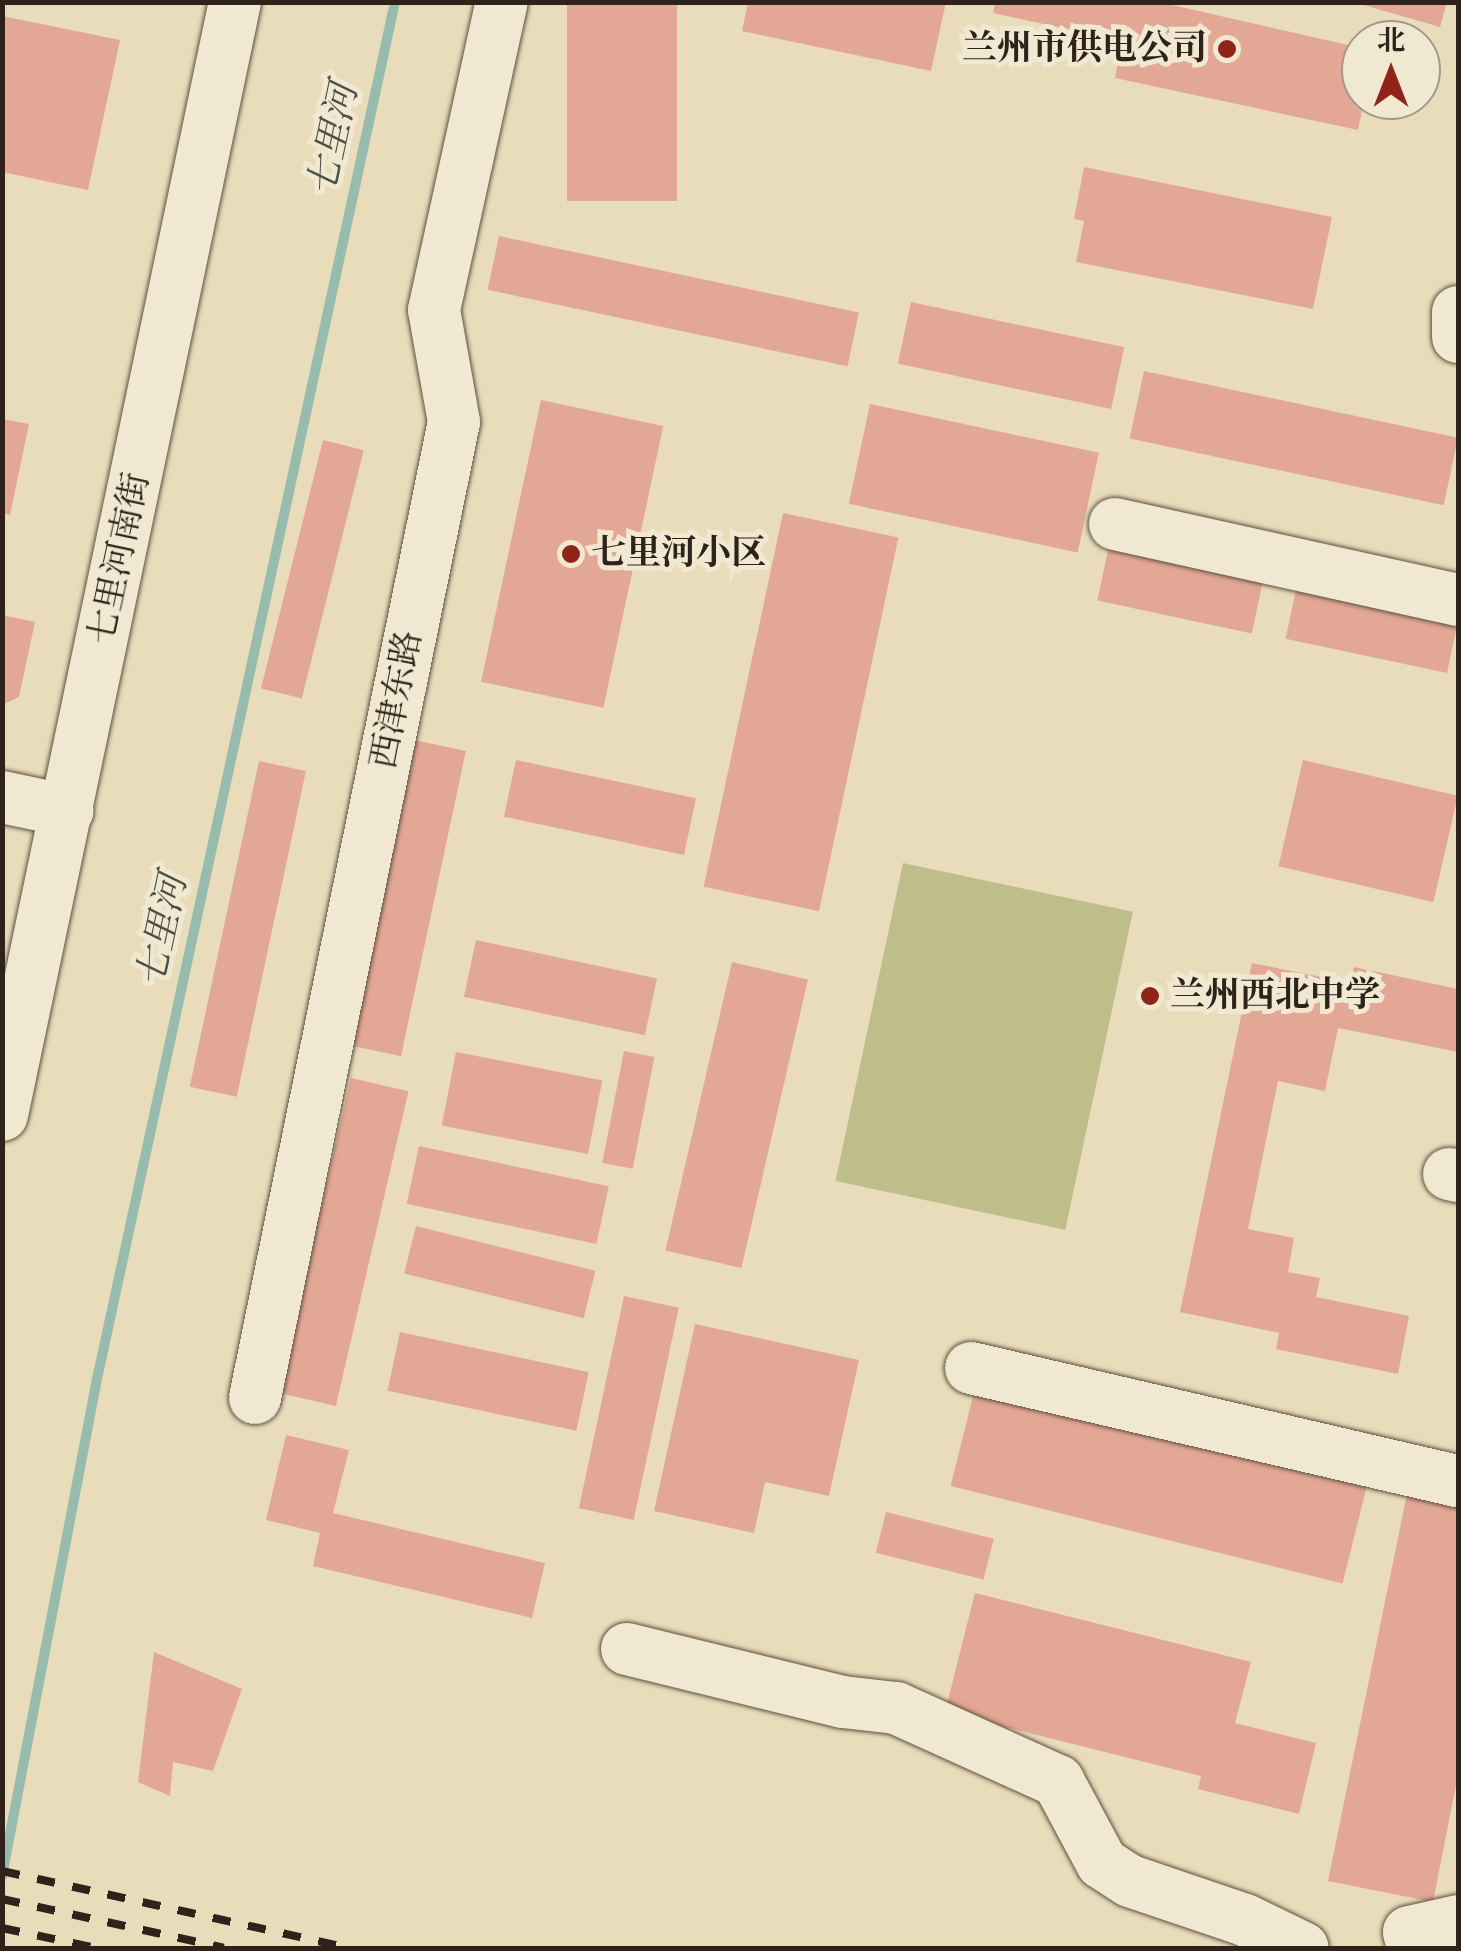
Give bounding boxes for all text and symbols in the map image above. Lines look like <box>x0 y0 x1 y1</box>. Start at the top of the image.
north arrow <box>1341 20 1441 120</box>
text: 北 <box>1377 24 1405 59</box>
place label: 兰州市供电公司 <box>962 28 1207 70</box>
marker: 兰州市供电公司 <box>1216 38 1238 60</box>
water label: 七里河 <box>300 80 368 200</box>
street label: 七里河南街 <box>81 469 159 649</box>
place label: 七里河小区 <box>591 533 766 575</box>
marker: 七里河小区 <box>560 543 582 565</box>
street label: 西津东路 <box>363 627 431 773</box>
water label: 七里河 <box>129 871 197 991</box>
place label: 兰州西北中学 <box>1170 975 1380 1017</box>
marker: 兰州西北中学 <box>1139 985 1161 1007</box>

